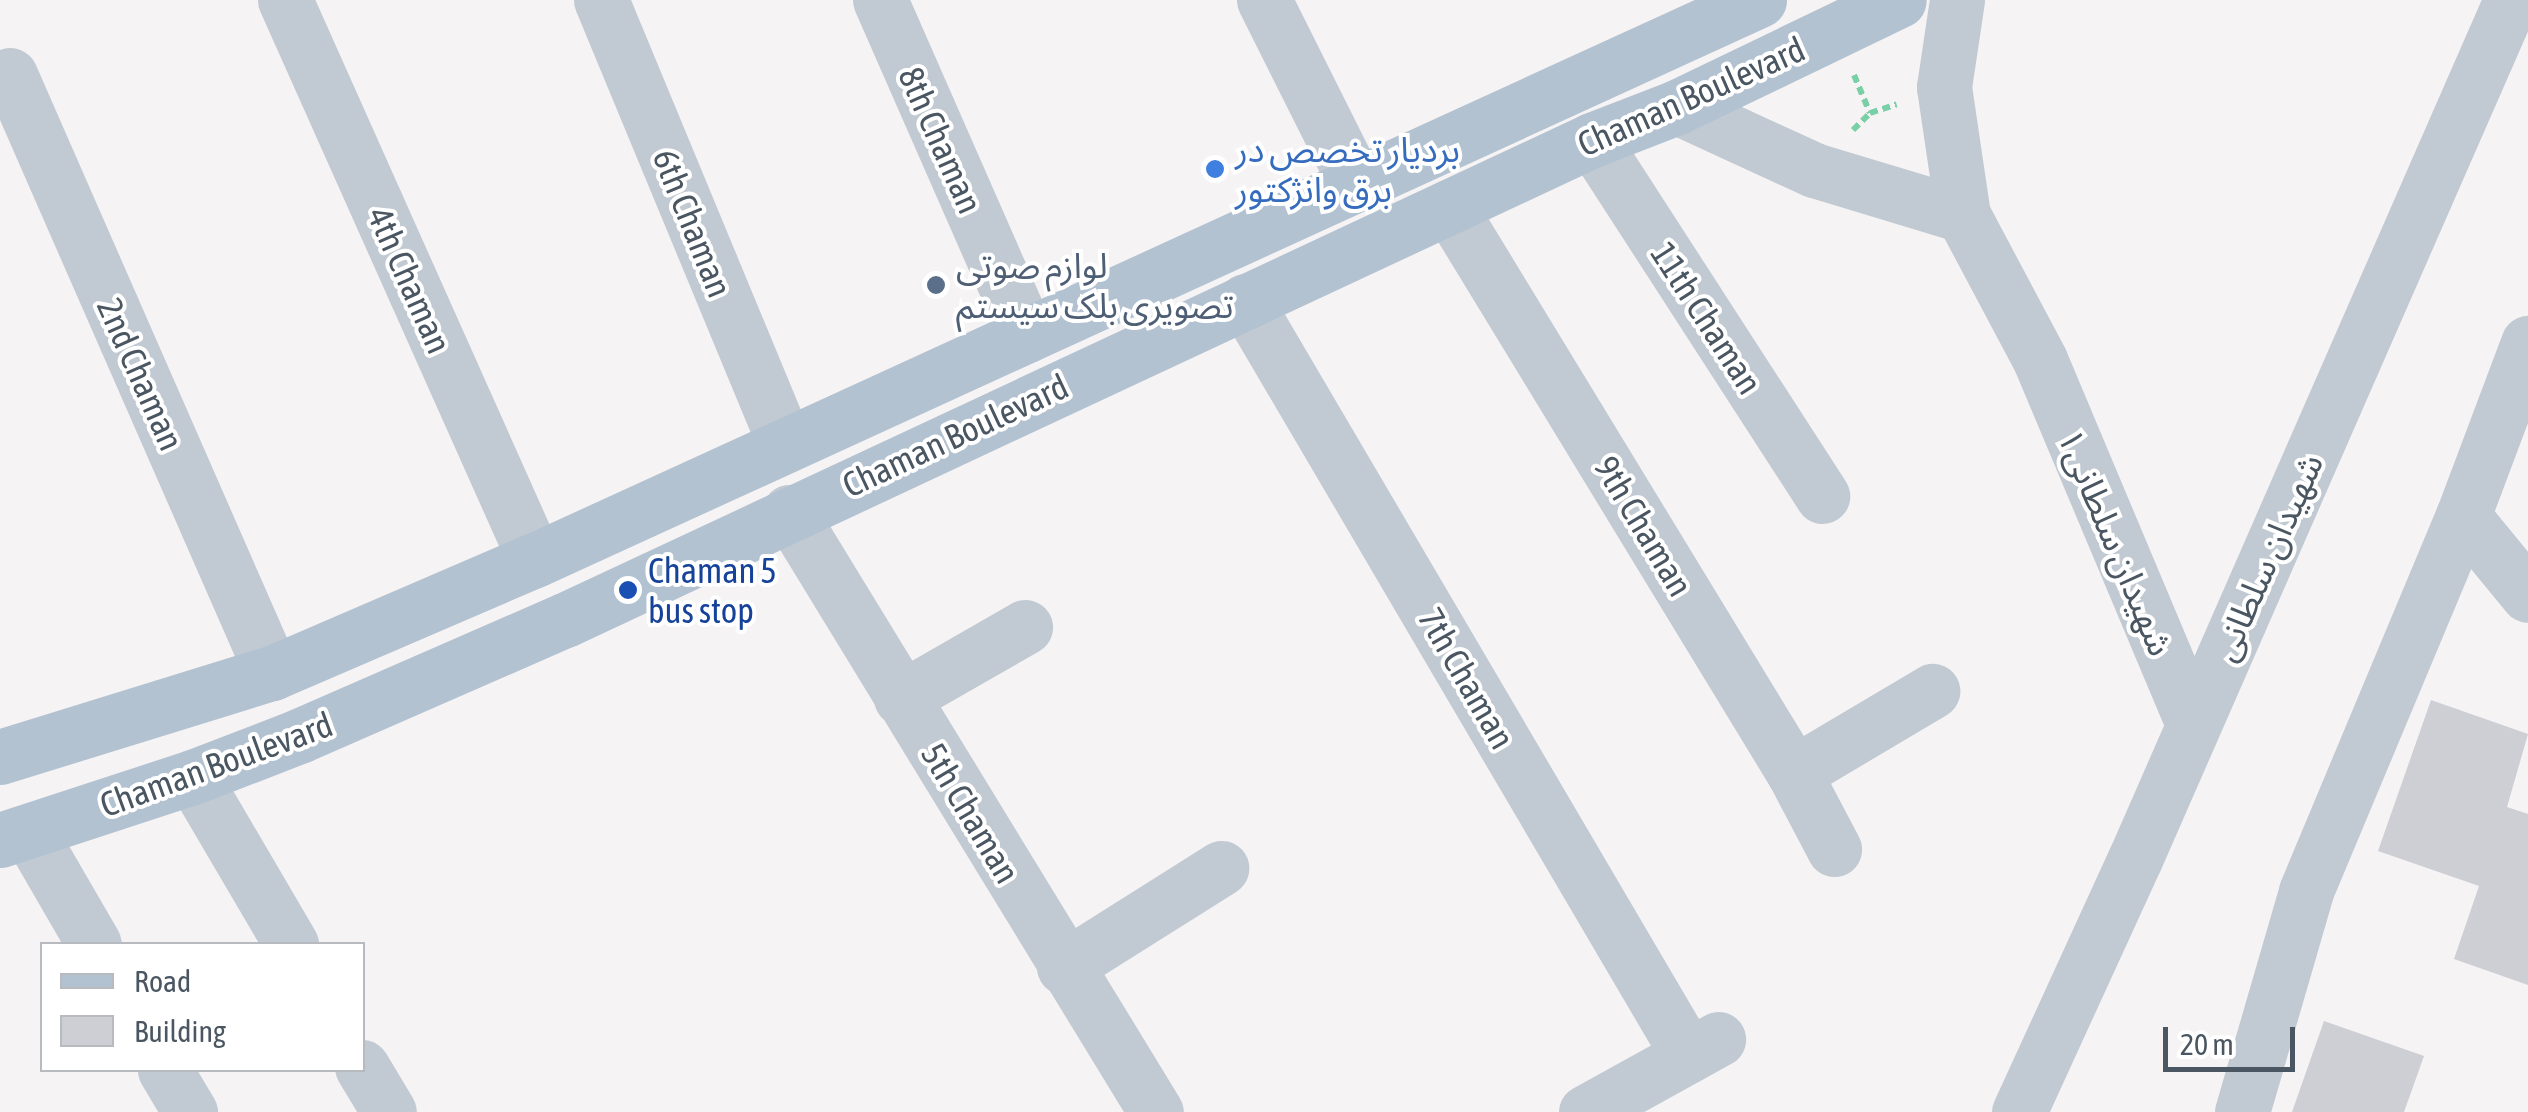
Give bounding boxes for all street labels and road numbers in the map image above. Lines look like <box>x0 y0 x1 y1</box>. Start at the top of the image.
street label: Chaman Boulevard <box>1571 27 1811 165</box>
street label: 8th Chaman <box>890 60 992 220</box>
street label: 6th Chaman <box>644 143 742 303</box>
street label: 4th Chaman <box>359 200 461 360</box>
street label: 11th Chaman <box>1642 234 1772 402</box>
street label: 2nd Chaman <box>89 291 193 457</box>
street label: Chaman Boulevard <box>836 364 1074 506</box>
street label: شهیدان سلطانی۱ <box>2049 422 2183 662</box>
street label: شهیدان سلطانی <box>2203 447 2331 667</box>
street label: 9th Chaman <box>1586 448 1702 604</box>
street label: 7th Chaman <box>1410 600 1524 756</box>
street label: Chaman Boulevard <box>94 703 338 825</box>
street label: 5th Chaman <box>913 735 1029 891</box>

